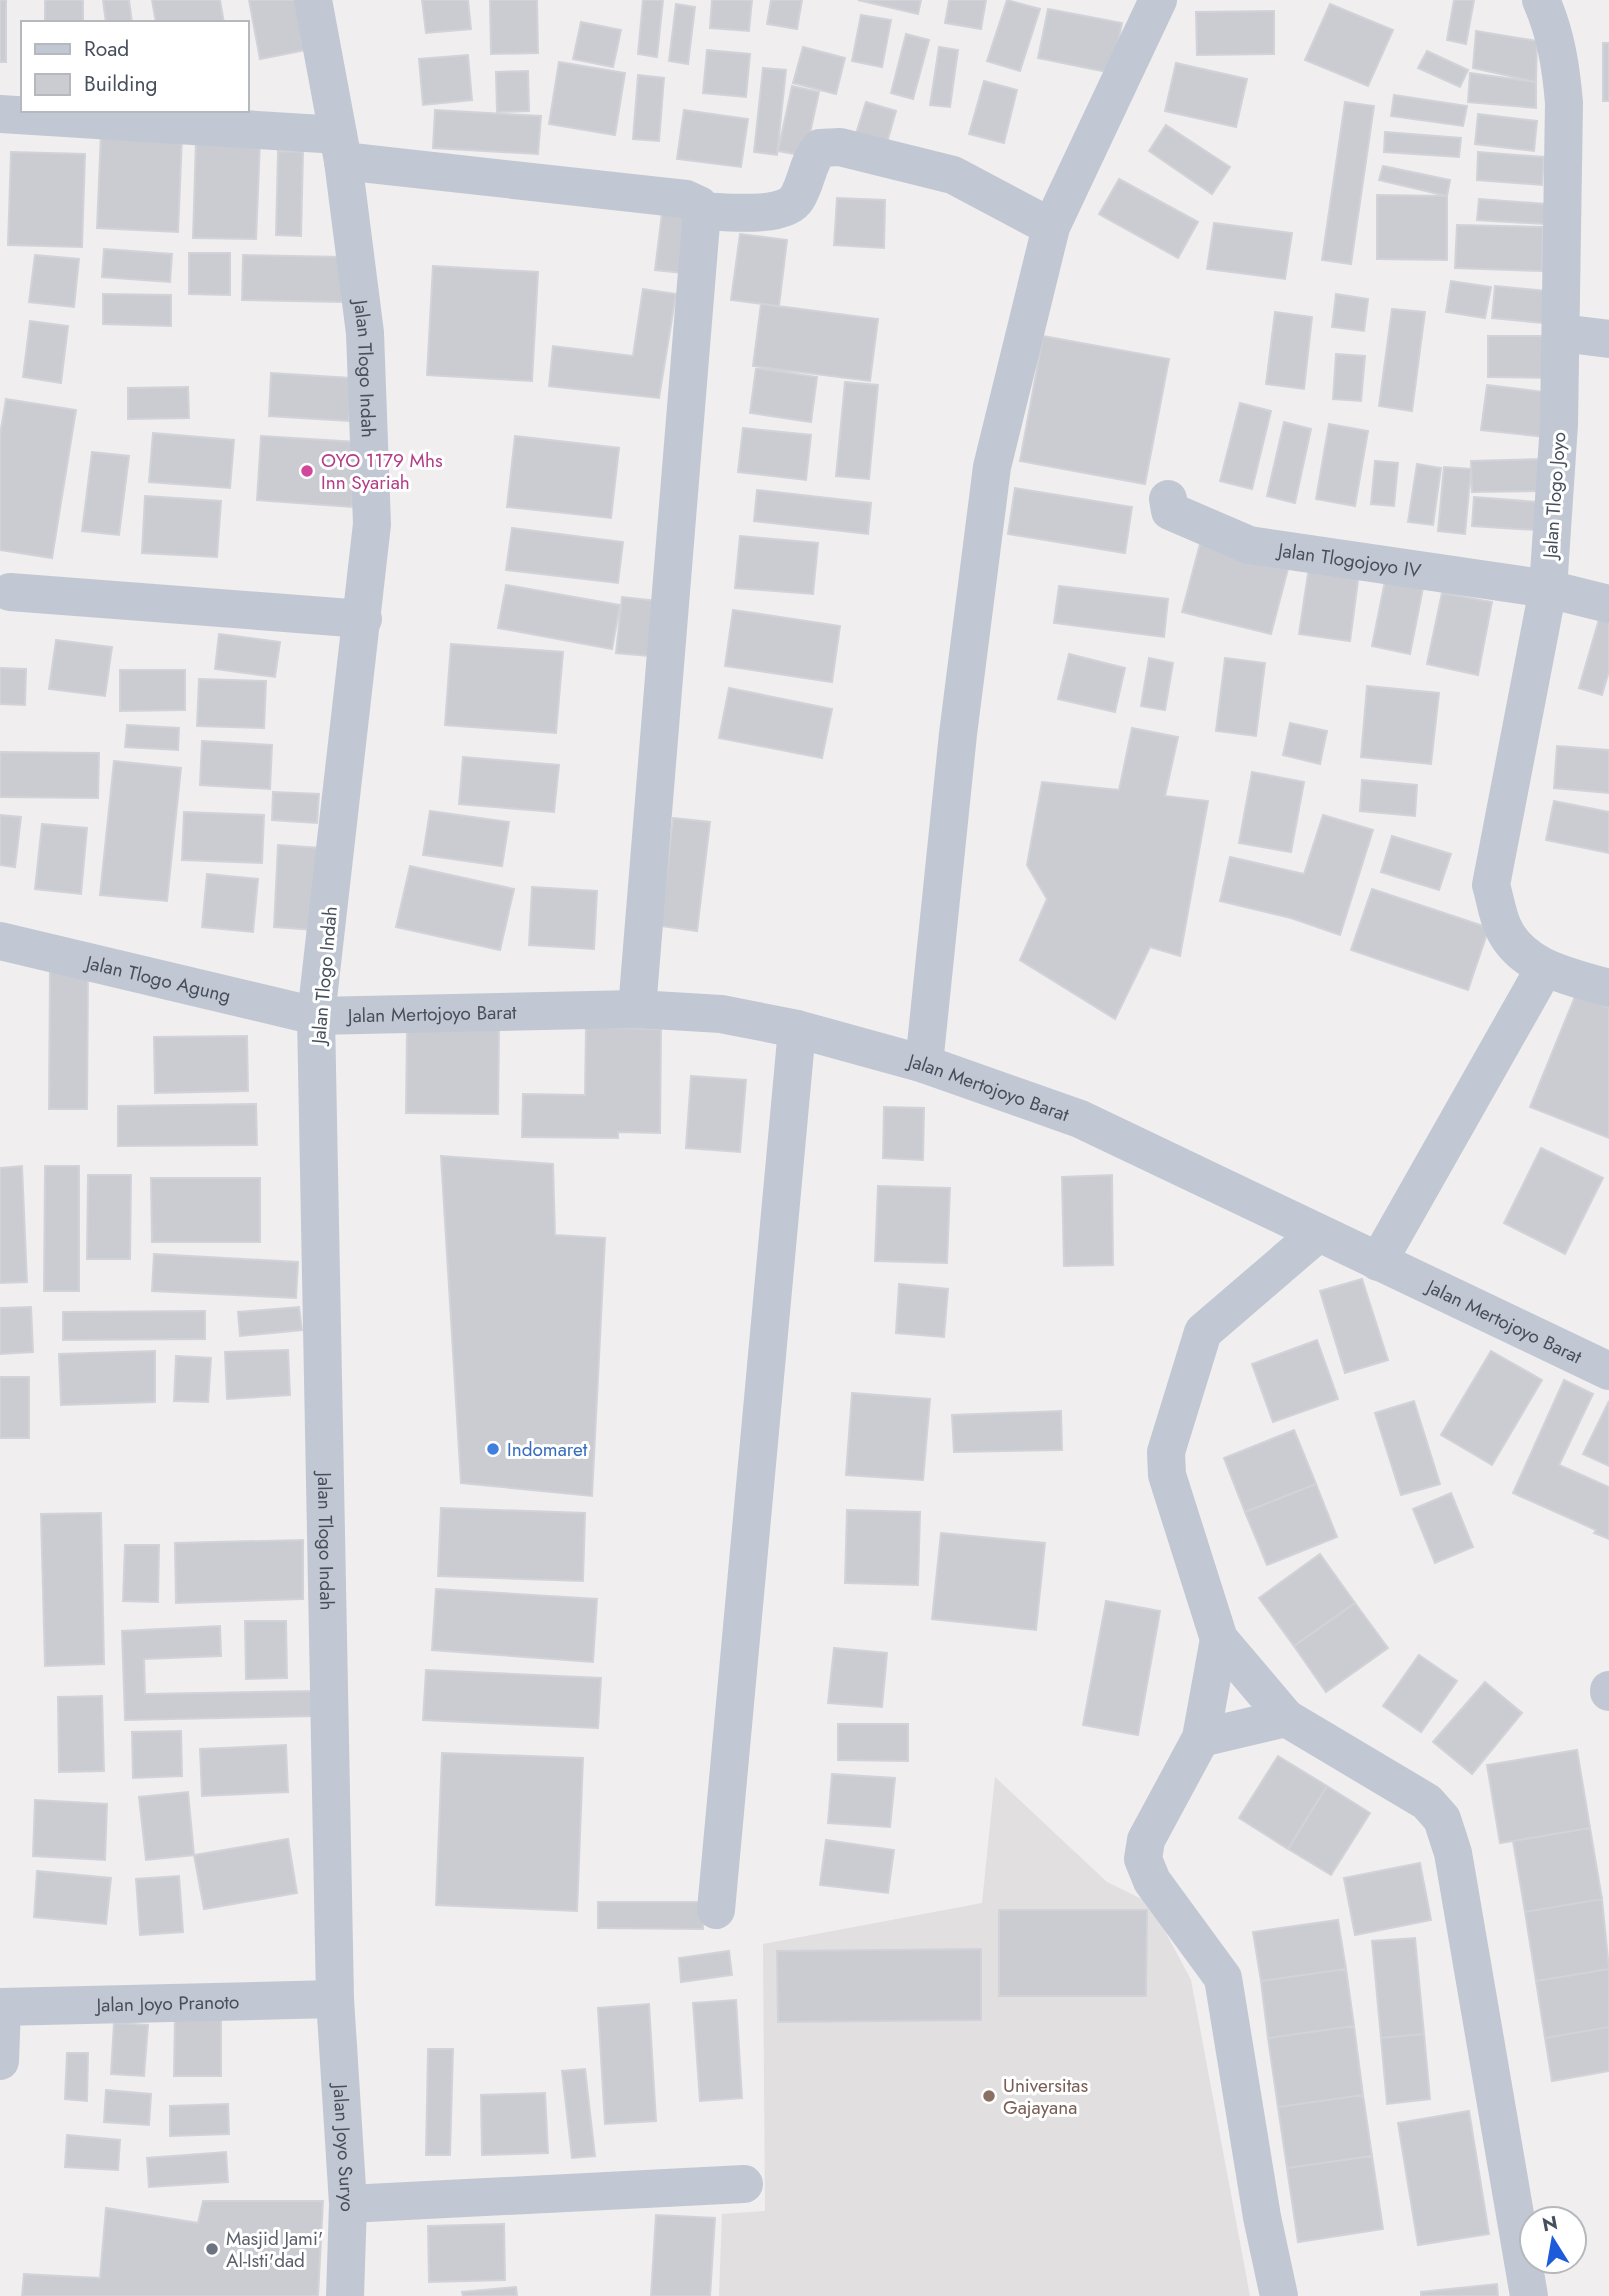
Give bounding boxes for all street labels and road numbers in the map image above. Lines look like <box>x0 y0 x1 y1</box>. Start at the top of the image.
street label: Jalan Tlogo Indah <box>347 295 382 438</box>
street label: Jalan Tlogo Joyo <box>1536 431 1572 562</box>
street label: Jalan Tlogojoyo IV <box>1274 536 1423 584</box>
street label: Jalan Tlogo Indah <box>305 905 344 1048</box>
street label: Jalan Tlogo Agung <box>81 948 233 1009</box>
street label: Jalan Mertojoyo Barat <box>345 999 517 1029</box>
street label: Jalan Mertojoyo Barat <box>902 1047 1073 1128</box>
street label: Jalan Mertojoyo Barat <box>1420 1272 1587 1370</box>
street label: Jalan Tlogo Indah <box>311 1469 340 1611</box>
street label: Jalan Joyo Pranoto <box>93 1988 240 2019</box>
street label: Jalan Joyo Suryo <box>326 2081 361 2212</box>

